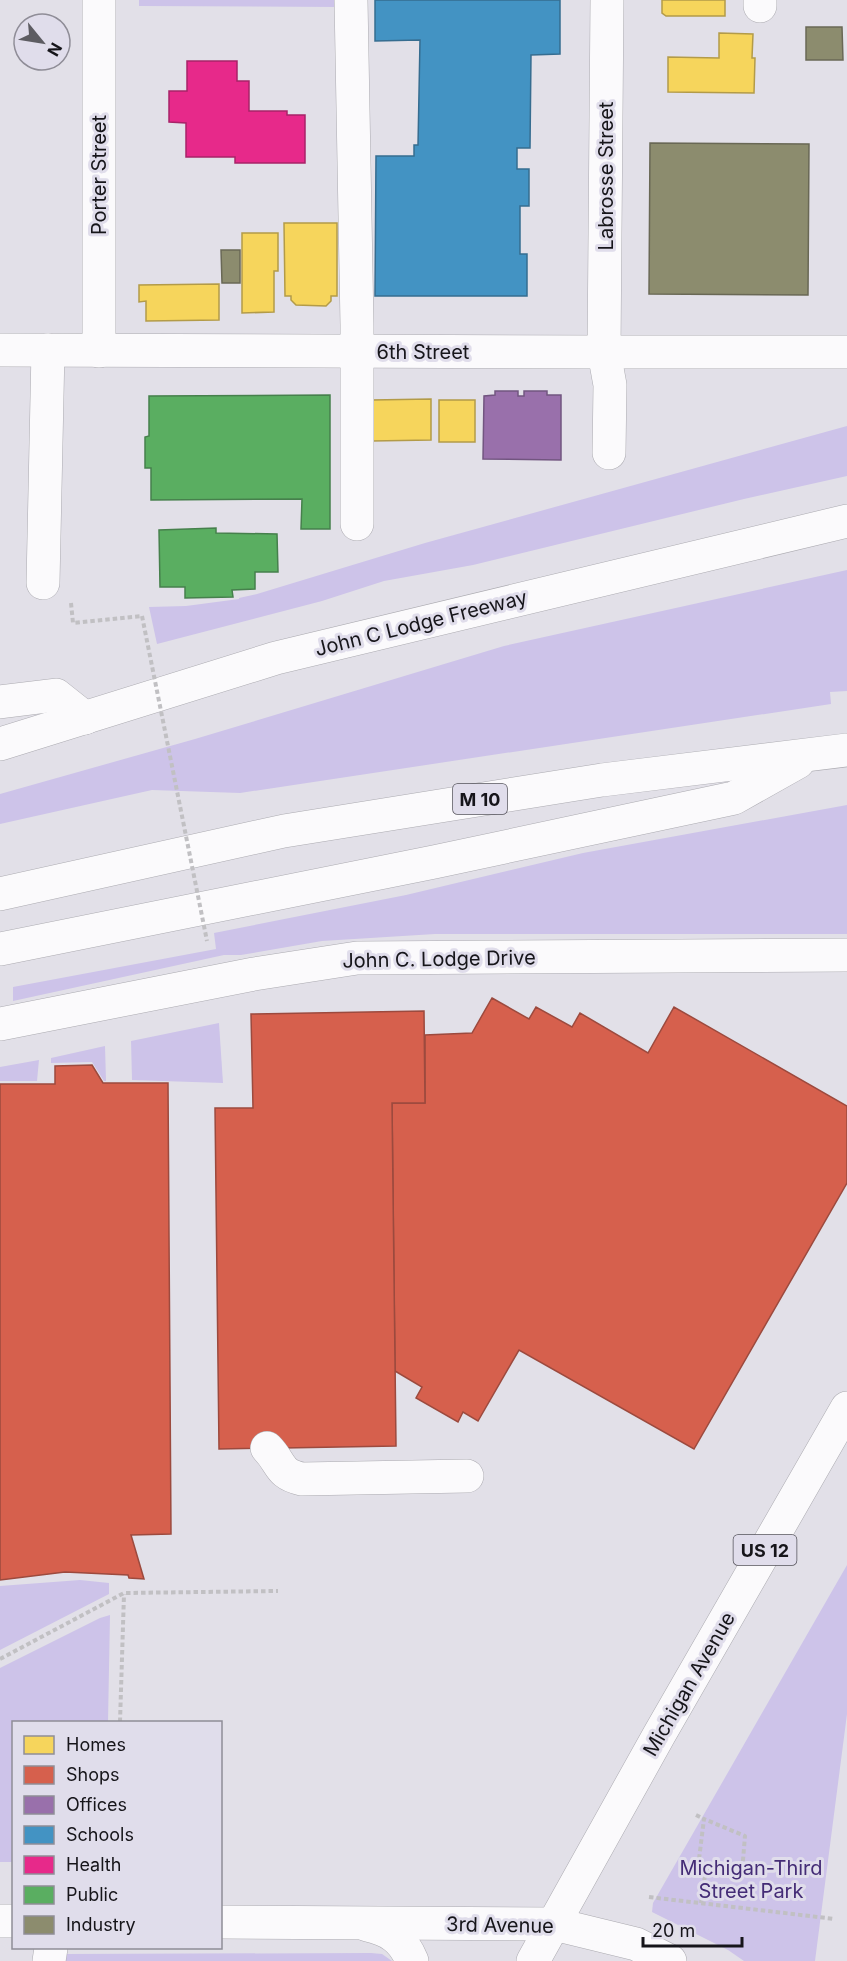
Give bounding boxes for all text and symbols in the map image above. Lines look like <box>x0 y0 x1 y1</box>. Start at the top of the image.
north arrow <box>12 12 72 72</box>
text: N <box>43 39 67 60</box>
street label: Labrosse Street <box>594 101 618 250</box>
street label: Porter Street <box>87 115 111 235</box>
street label: 6th Street <box>377 340 470 364</box>
street label: John C Lodge Freeway <box>312 585 530 661</box>
road number: M 10 <box>453 784 507 814</box>
street label: John C. Lodge Drive <box>342 945 536 973</box>
road number: US 12 <box>734 1535 796 1565</box>
street label: Michigan Avenue <box>638 1608 740 1760</box>
legend <box>12 1721 222 1949</box>
text: Homes <box>66 1734 126 1755</box>
text: Shops <box>66 1764 120 1785</box>
text: Offices <box>66 1794 127 1815</box>
text: Schools <box>66 1824 134 1845</box>
text: Health <box>66 1854 121 1875</box>
park label: Michigan-Third Street Park <box>679 1856 823 1903</box>
text: Public <box>66 1884 118 1905</box>
scale bar <box>643 1910 742 1948</box>
street label: 3rd Avenue <box>446 1912 554 1938</box>
text: Industry <box>66 1914 136 1935</box>
text: 20 m <box>652 1920 695 1941</box>

